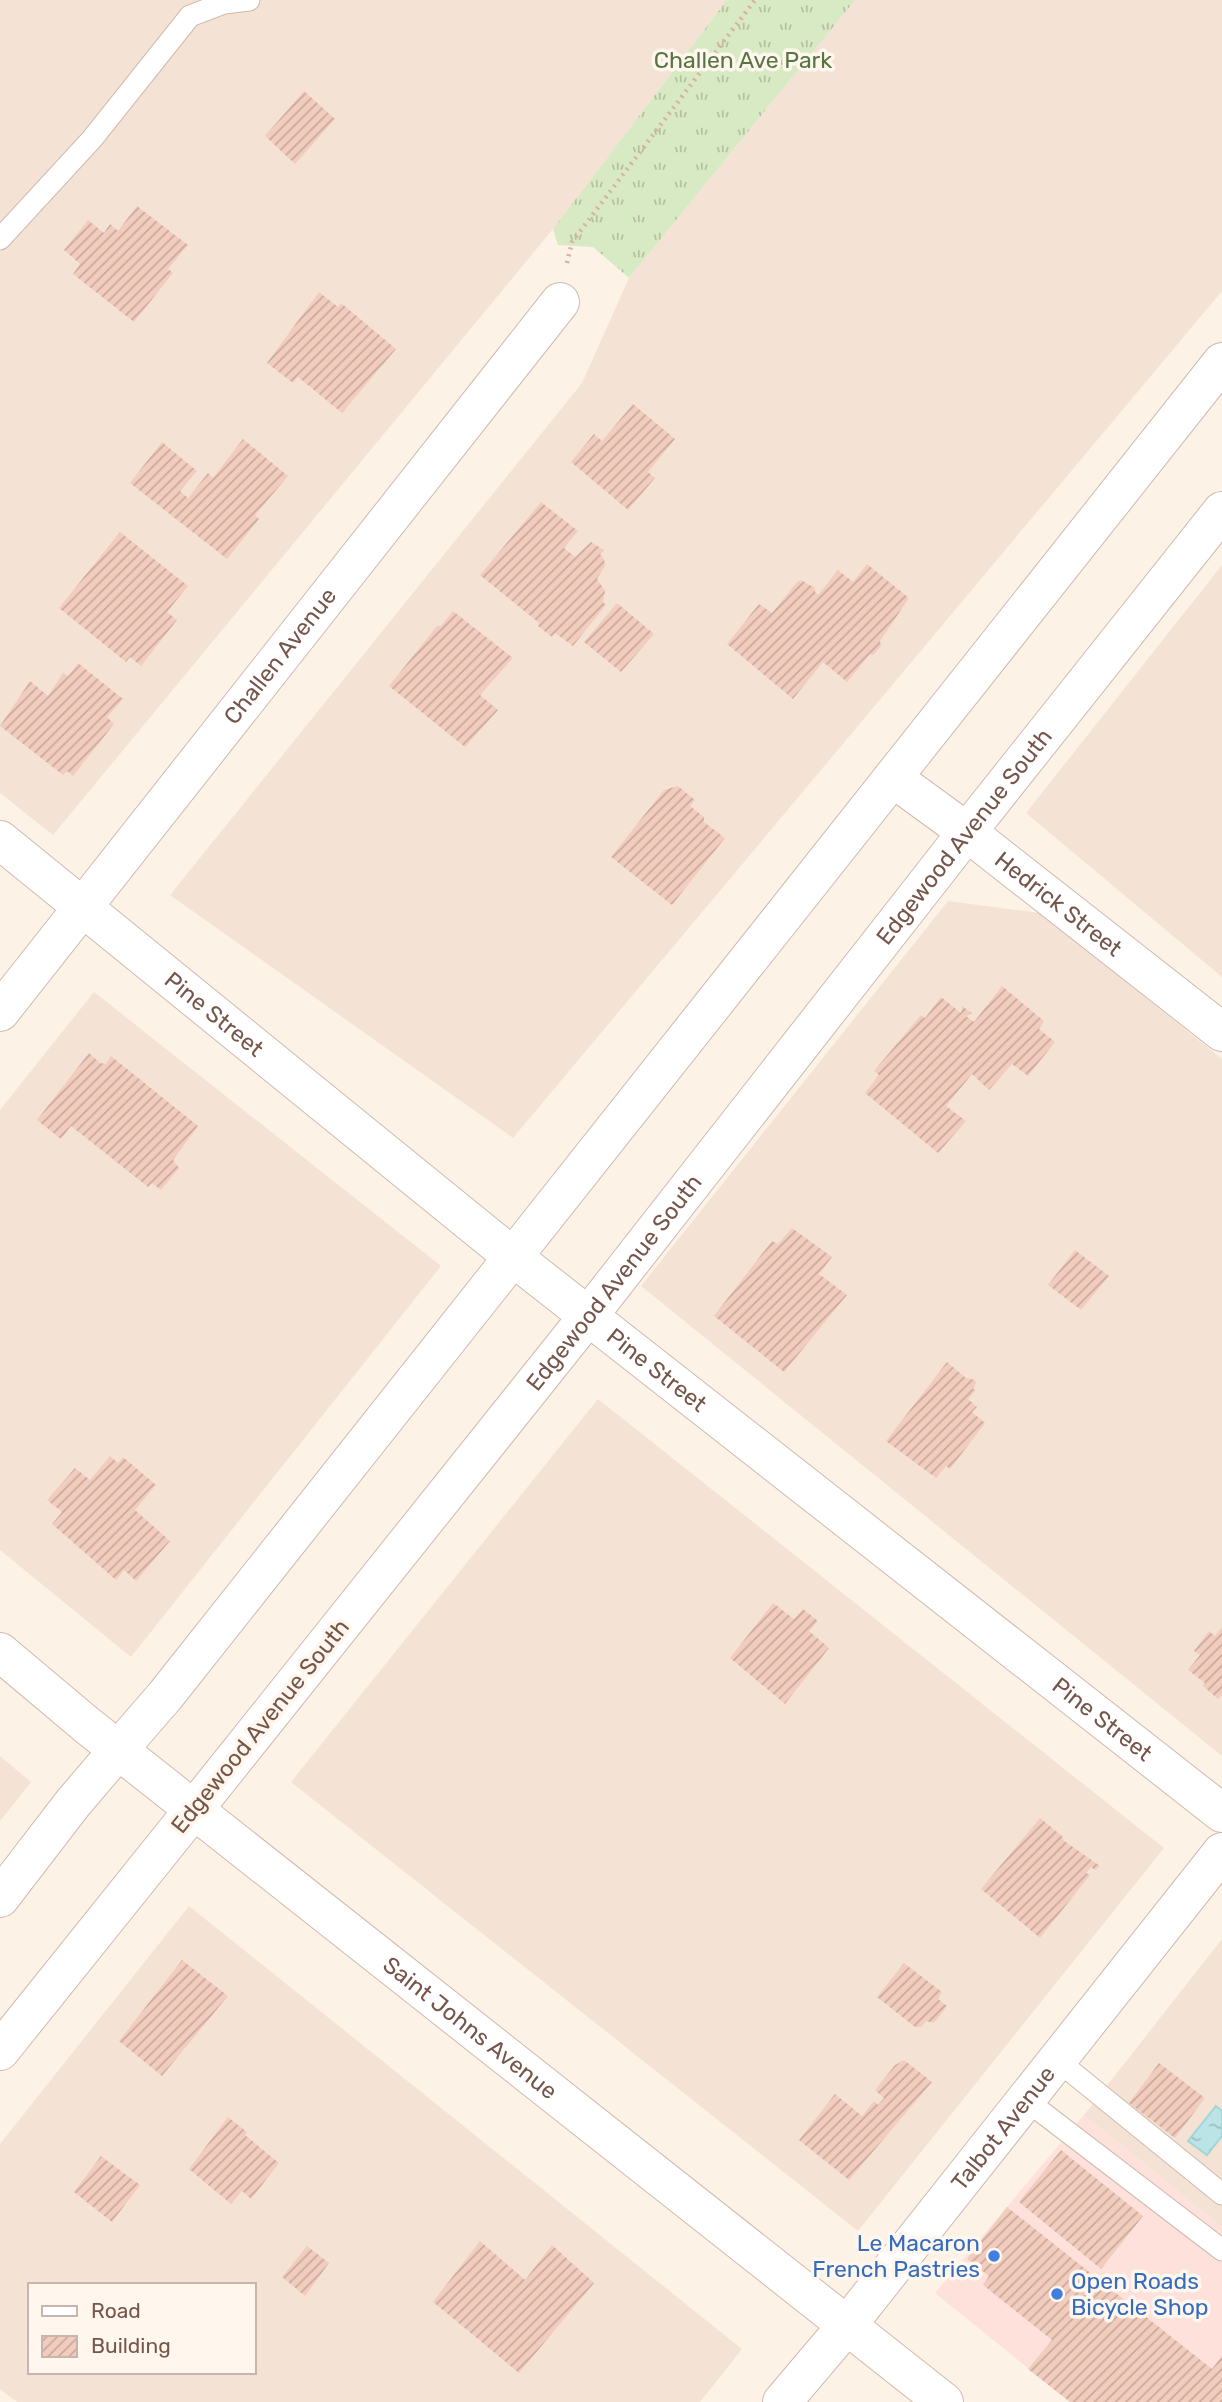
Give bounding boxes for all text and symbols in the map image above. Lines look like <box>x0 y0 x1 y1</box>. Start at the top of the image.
park label: Challen Ave Park <box>654 46 832 74</box>
street label: Challen Avenue <box>218 582 342 730</box>
street label: Edgewood Avenue South <box>870 723 1058 950</box>
street label: Hedrick Street <box>989 845 1128 962</box>
street label: Pine Street <box>159 966 269 1063</box>
street label: Edgewood Avenue South <box>520 1169 708 1396</box>
street label: Pine Street <box>601 1322 713 1418</box>
street label: Edgewood Avenue South <box>165 1613 355 1839</box>
street label: Pine Street <box>1047 1671 1158 1767</box>
street label: Saint Johns Avenue <box>377 1950 563 2105</box>
street label: Talbot Avenue <box>945 2060 1061 2196</box>
place label: Le Macaron French Pastries <box>812 2229 980 2283</box>
marker: Le Macaron French Pastries <box>986 2248 1002 2264</box>
place label: Open Roads Bicycle Shop <box>1071 2267 1209 2321</box>
legend <box>28 2283 256 2374</box>
marker: Open Roads Bicycle Shop <box>1049 2286 1065 2302</box>
text: Road <box>91 2298 141 2323</box>
text: Building <box>91 2333 171 2358</box>

